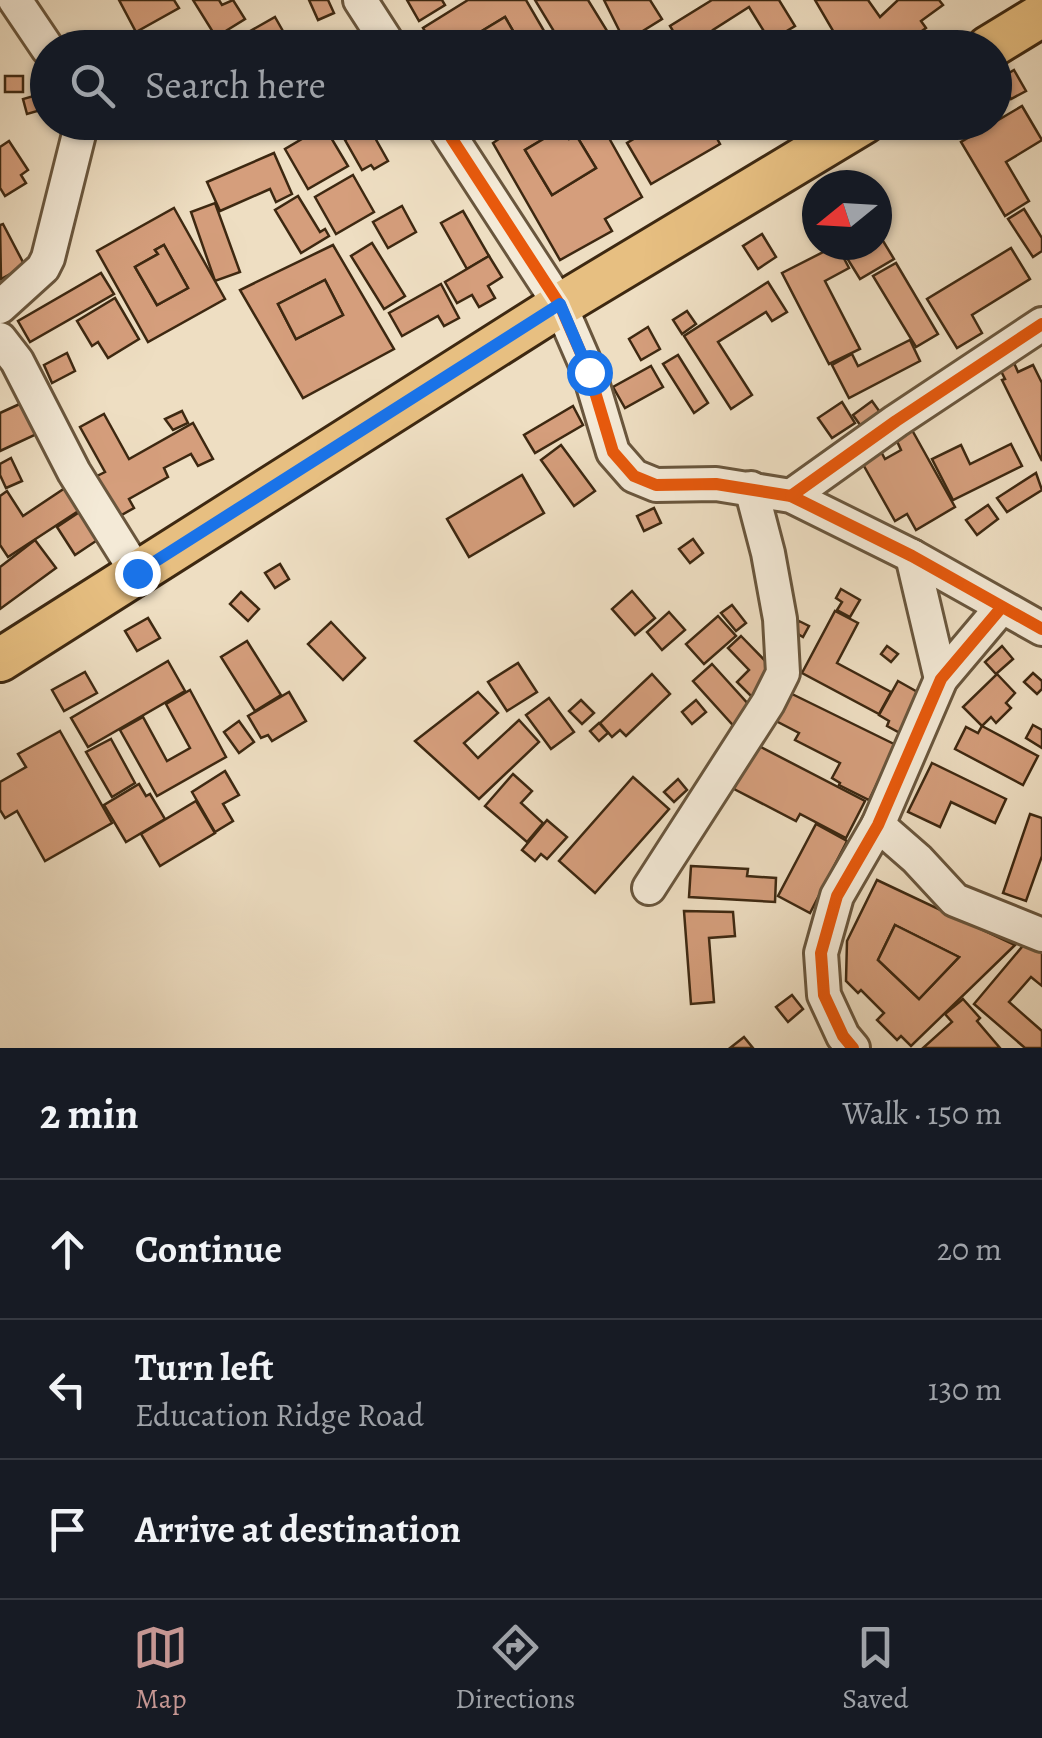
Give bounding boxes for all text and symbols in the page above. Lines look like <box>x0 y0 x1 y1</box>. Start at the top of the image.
search box <box>30 30 1012 140</box>
icon: search <box>65 58 120 113</box>
text: Search here <box>145 59 326 111</box>
north arrow <box>802 170 892 260</box>
route start <box>567 350 613 396</box>
route end <box>115 551 161 597</box>
text: 2 min <box>40 1085 139 1142</box>
text: Walk · 150 m <box>842 1091 1002 1135</box>
icon: ahead <box>40 1222 95 1277</box>
text: Continue <box>135 1223 282 1275</box>
text: 20 m <box>937 1227 1002 1271</box>
text: Turn left <box>135 1341 274 1393</box>
icon: left <box>40 1362 95 1417</box>
text: 130 m <box>928 1367 1002 1411</box>
text: Education Ridge Road <box>135 1393 424 1437</box>
icon: arrive <box>40 1502 95 1557</box>
text: Arrive at destination <box>135 1503 461 1555</box>
tab: Map <box>133 1620 188 1718</box>
tab: Directions <box>455 1620 575 1718</box>
tab: Saved <box>842 1620 909 1718</box>

